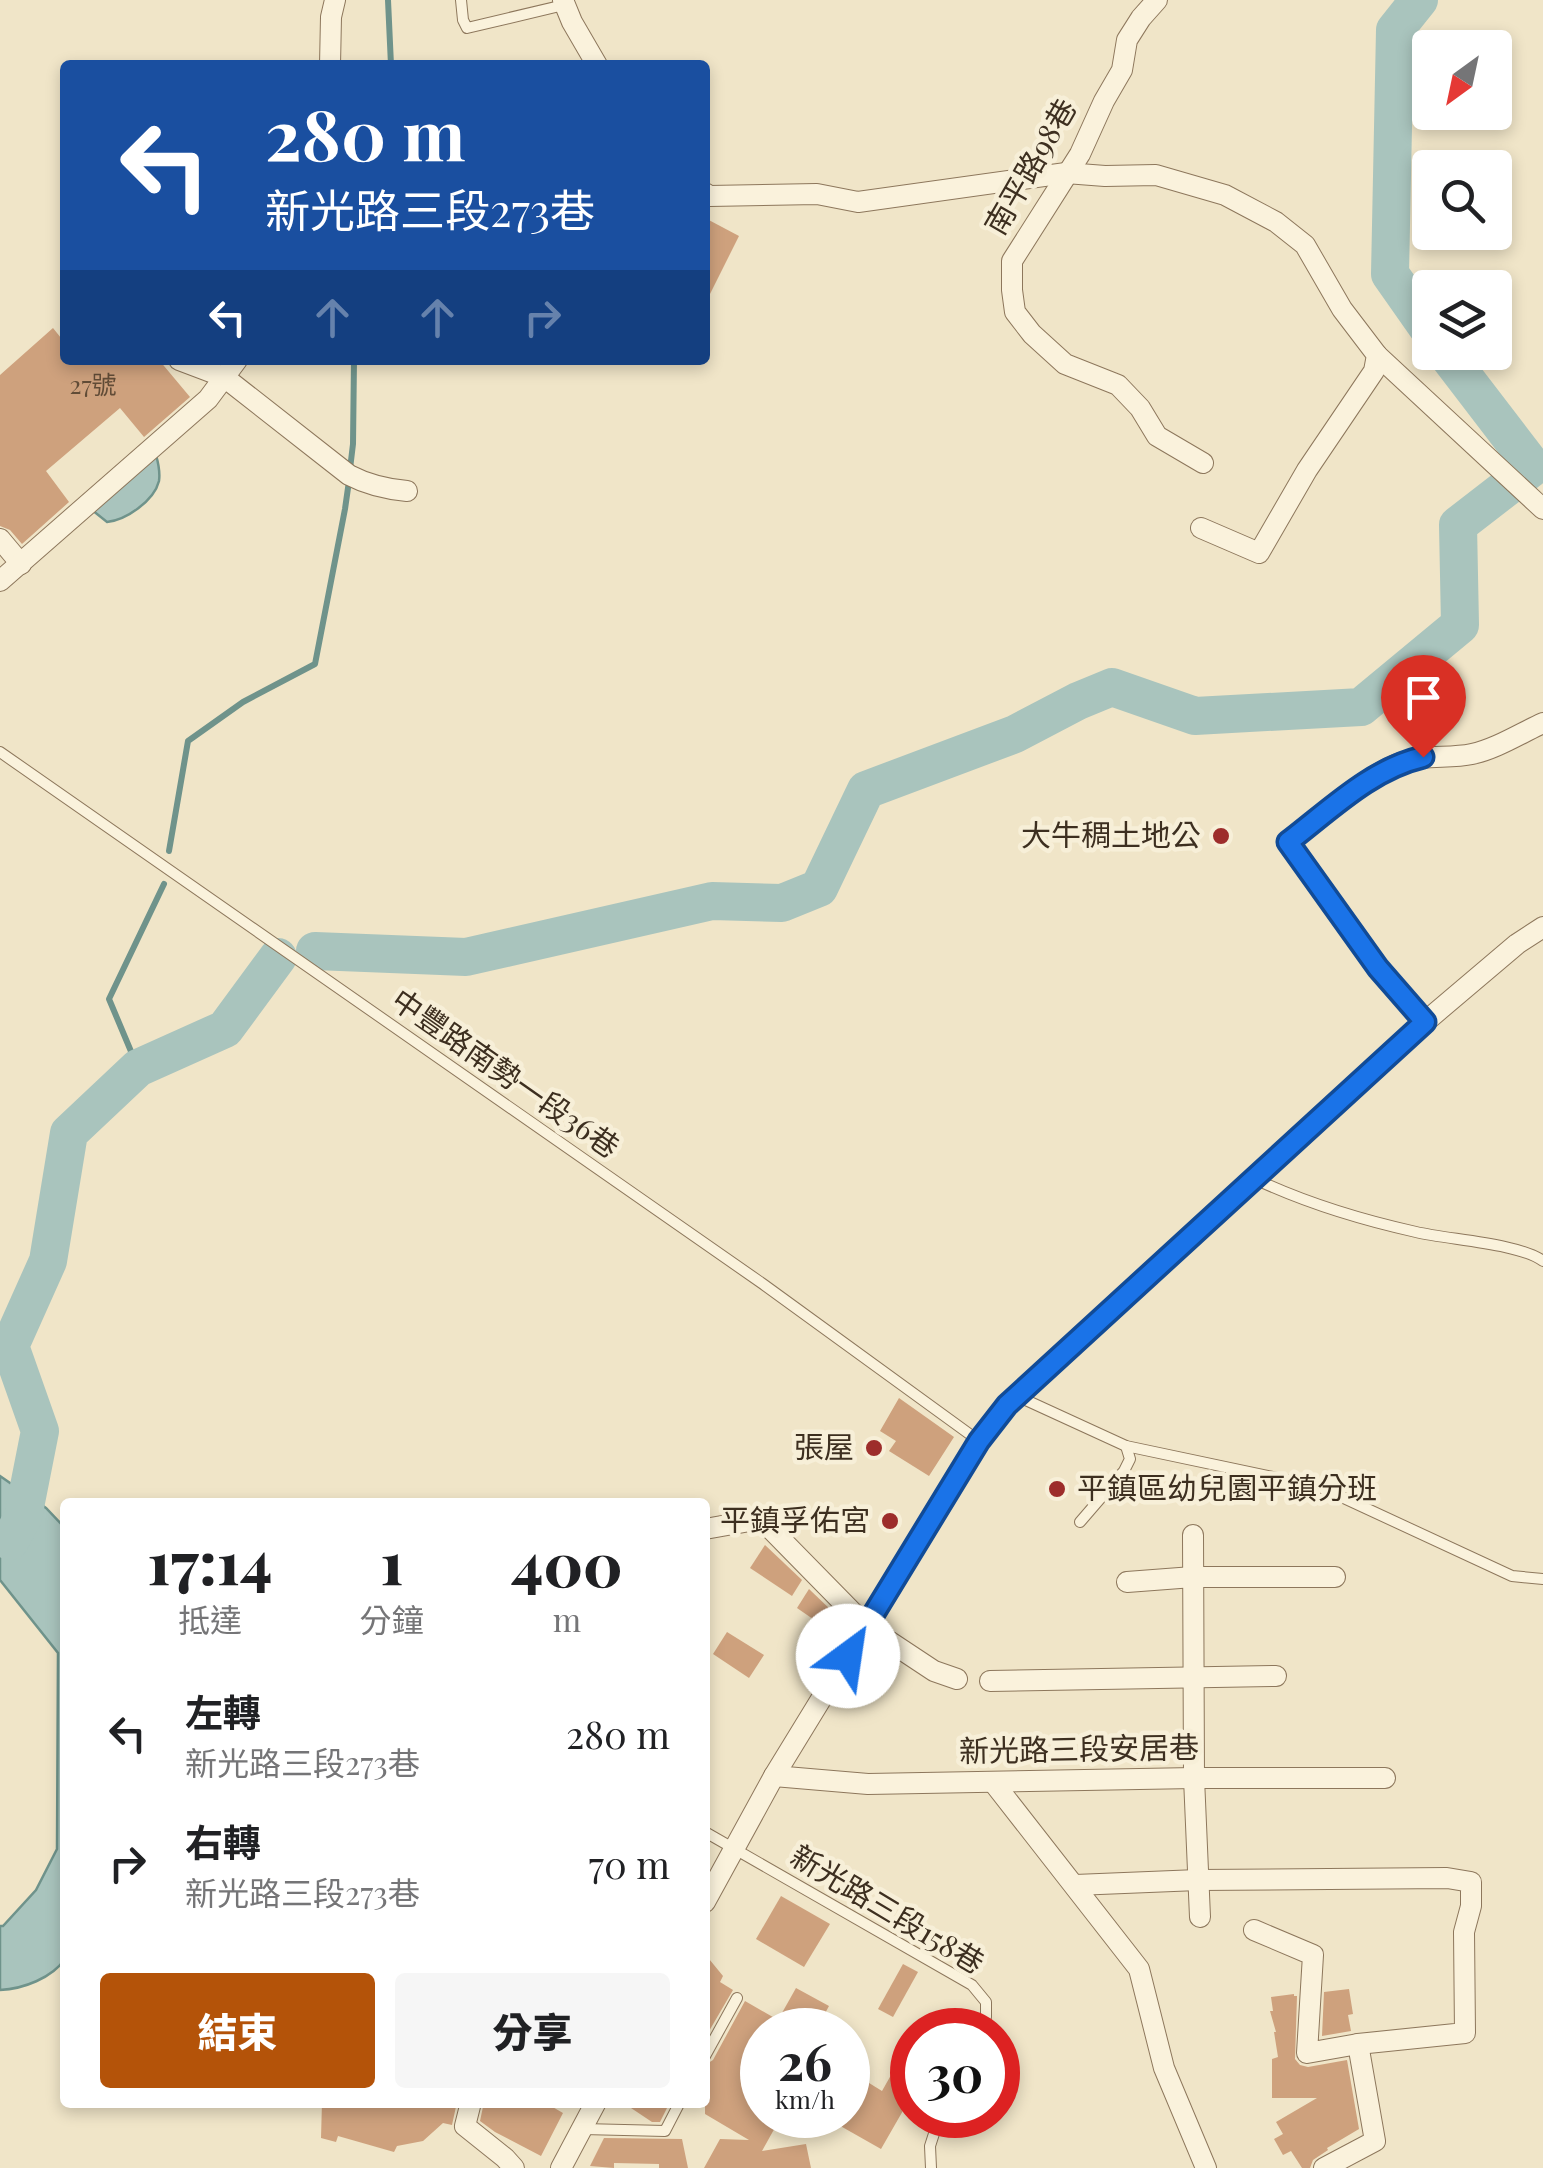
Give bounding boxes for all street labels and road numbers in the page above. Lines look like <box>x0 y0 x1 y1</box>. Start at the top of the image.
street label: 南平路98巷 <box>974 91 1084 241</box>
street label: 中豐路南勢一段36巷 <box>384 979 628 1166</box>
street label: 新光路三段安居巷 <box>959 1726 1199 1770</box>
street label: 新光路三段158巷 <box>784 1835 992 1982</box>

